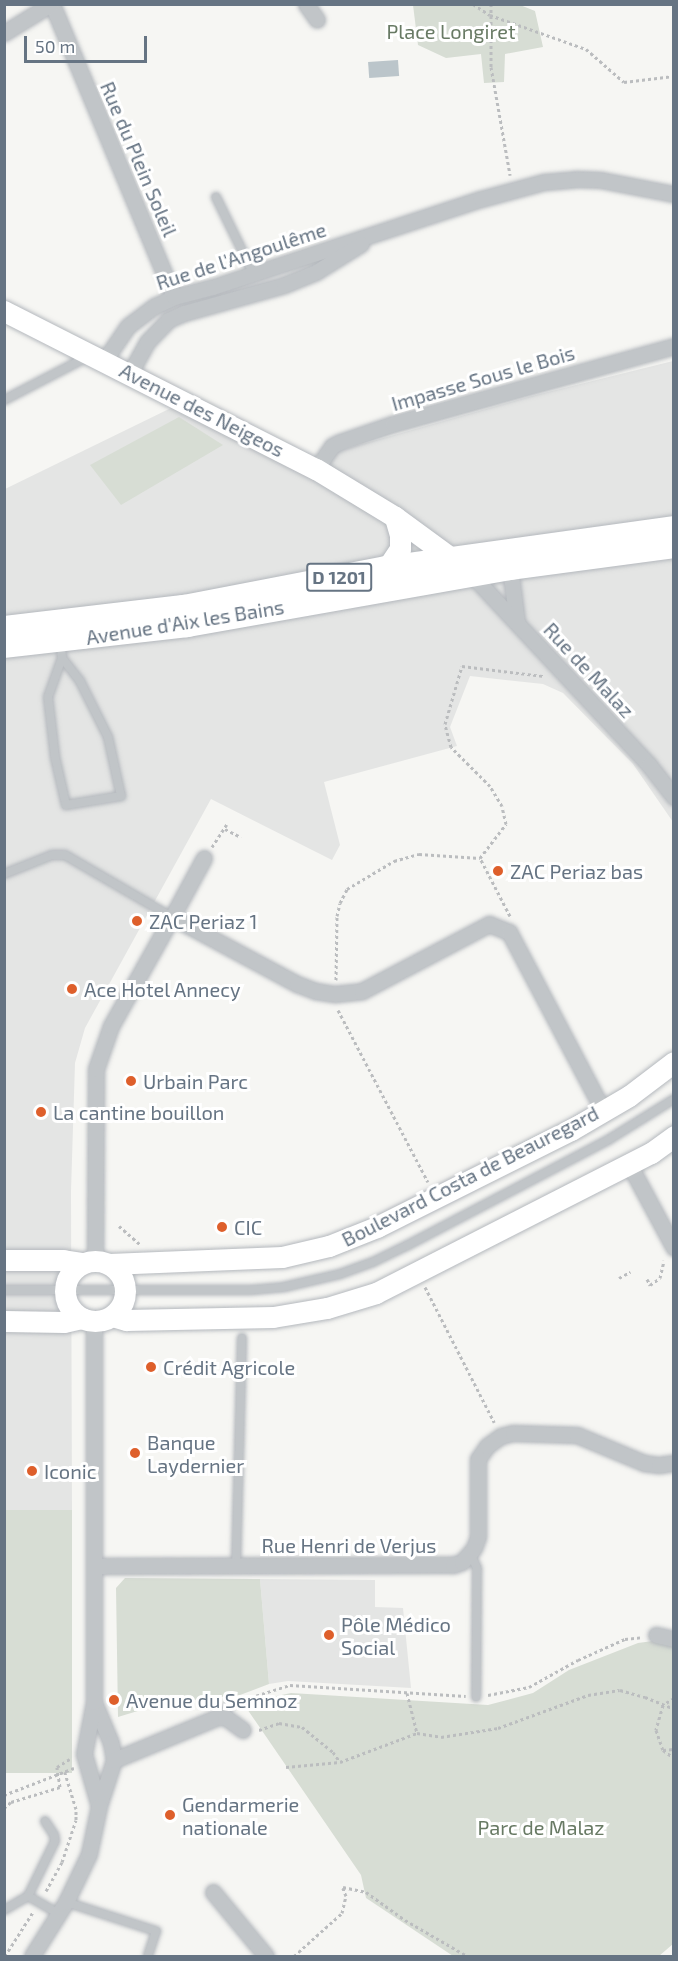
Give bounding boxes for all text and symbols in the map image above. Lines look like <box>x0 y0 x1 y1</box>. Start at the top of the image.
park label: Place Longiret <box>387 19 515 43</box>
scale bar <box>27 24 150 62</box>
text: 50 m <box>35 35 75 57</box>
street label: Rue du Plein Soleil <box>96 78 182 240</box>
street label: Rue de l'Angoulême <box>153 217 329 295</box>
street label: Impasse Sous le Bois <box>389 340 577 416</box>
street label: Avenue des Neigeos <box>116 358 288 462</box>
road number: D 1201 <box>306 562 372 592</box>
street label: Avenue d'Aix les Bains <box>84 594 286 650</box>
street label: Rue de Malaz <box>539 617 639 723</box>
place label: ZAC Periaz bas <box>510 859 643 883</box>
marker: ZAC Periaz bas <box>491 864 505 878</box>
place label: ZAC Periaz 1 <box>149 909 258 933</box>
marker: ZAC Periaz 1 <box>130 914 144 928</box>
place label: Ace Hotel Annecy <box>84 977 241 1001</box>
marker: Ace Hotel Annecy <box>65 982 79 996</box>
place label: Urbain Parc <box>143 1069 248 1093</box>
marker: Urbain Parc <box>124 1074 138 1088</box>
place label: La cantine bouillon <box>53 1100 224 1124</box>
street label: Boulevard Costa de Beauregard <box>338 1101 602 1251</box>
marker: La cantine bouillon <box>34 1105 48 1119</box>
place label: CIC <box>234 1215 262 1239</box>
marker: CIC <box>215 1220 229 1234</box>
place label: Crédit Agricole <box>163 1355 296 1379</box>
marker: Crédit Agricole <box>144 1360 158 1374</box>
place label: Banque Laydernier <box>147 1430 244 1477</box>
marker: Banque Laydernier <box>128 1446 142 1460</box>
place label: Iconic <box>44 1459 97 1483</box>
marker: Iconic <box>25 1464 39 1478</box>
street label: Rue Henri de Verjus <box>261 1533 437 1557</box>
place label: Pôle Médico Social <box>341 1612 451 1659</box>
marker: Pôle Médico Social <box>322 1628 336 1642</box>
place label: Avenue du Semnoz <box>126 1688 297 1712</box>
marker: Avenue du Semnoz <box>107 1693 121 1707</box>
place label: Gendarmerie nationale <box>182 1792 299 1839</box>
marker: Gendarmerie nationale <box>163 1808 177 1822</box>
park label: Parc de Malaz <box>478 1815 604 1839</box>

